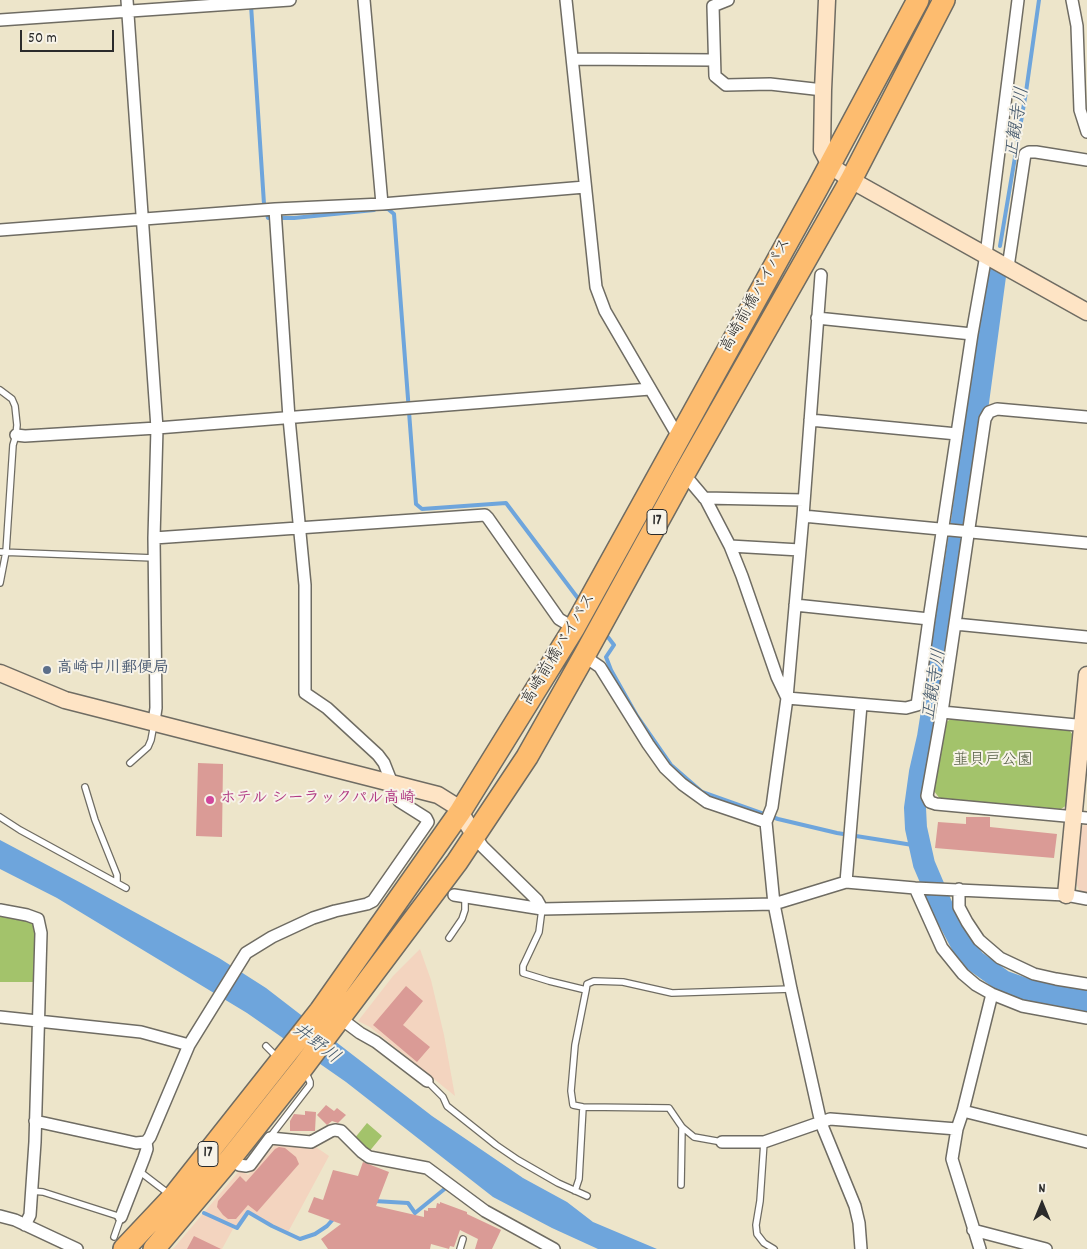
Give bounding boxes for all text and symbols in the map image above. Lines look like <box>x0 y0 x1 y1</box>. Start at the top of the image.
scale bar <box>22 20 116 52</box>
text: 50 m <box>28 28 57 50</box>
water label: 正観寺川 <box>1003 86 1035 160</box>
street label: 高崎前橋バイパス <box>718 235 796 357</box>
road number: 17 <box>647 510 667 534</box>
street label: 高崎前橋バイパス <box>519 590 601 710</box>
water label: 正観寺川 <box>920 648 952 722</box>
place label: 高崎中川郵便局 <box>57 660 169 680</box>
marker: 高崎中川郵便局 <box>41 664 53 676</box>
park label: 韮貝戸公園 <box>953 752 1033 772</box>
place label: ホテル シーラックパル高崎 <box>220 790 416 810</box>
marker: ホテル シーラックパル高崎 <box>204 794 216 806</box>
water label: 井野川 <box>287 1020 343 1070</box>
road number: 17 <box>198 1142 218 1166</box>
north arrow <box>1017 1179 1067 1229</box>
text: N <box>1039 1179 1045 1199</box>

